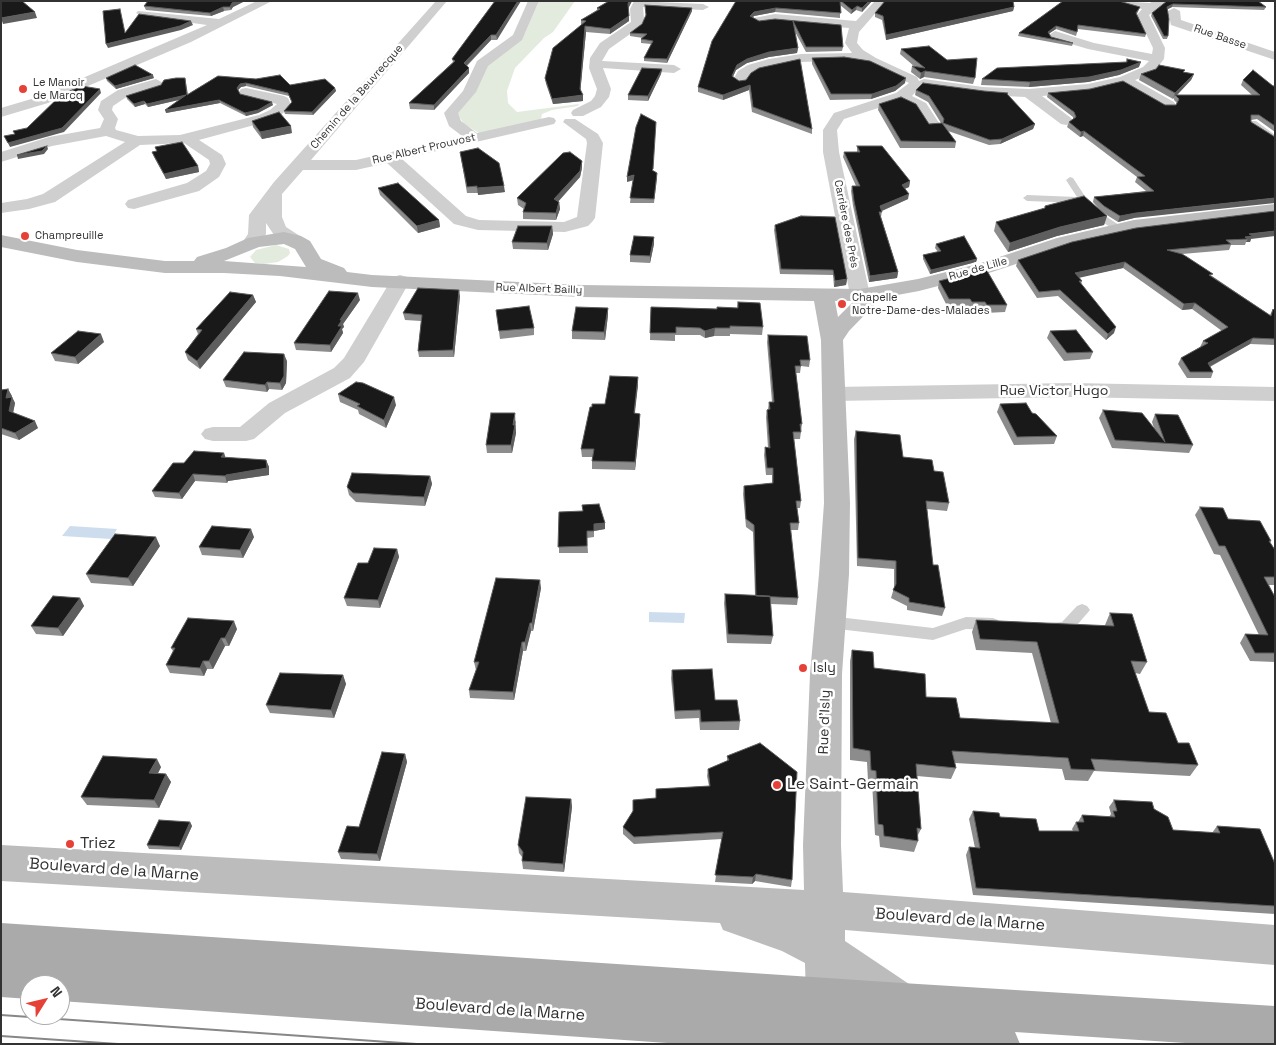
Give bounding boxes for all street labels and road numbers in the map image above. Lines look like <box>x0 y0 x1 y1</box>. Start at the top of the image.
street label: Rue Basse <box>1192 22 1248 52</box>
street label: Chemin de la Beuvrecque <box>308 42 406 152</box>
street label: Rue Albert Prouvost <box>371 131 477 167</box>
street label: Carrière des Prés <box>831 179 861 269</box>
street label: Rue de Lille <box>947 254 1009 284</box>
street label: Rue Albert Bailly <box>495 281 583 297</box>
street label: Rue Victor Hugo <box>1000 383 1108 399</box>
street label: Rue d'Isly <box>815 689 835 755</box>
street label: Boulevard de la Marne <box>28 854 200 886</box>
street label: Boulevard de la Marne <box>874 904 1046 936</box>
street label: Boulevard de la Marne <box>414 994 586 1026</box>

